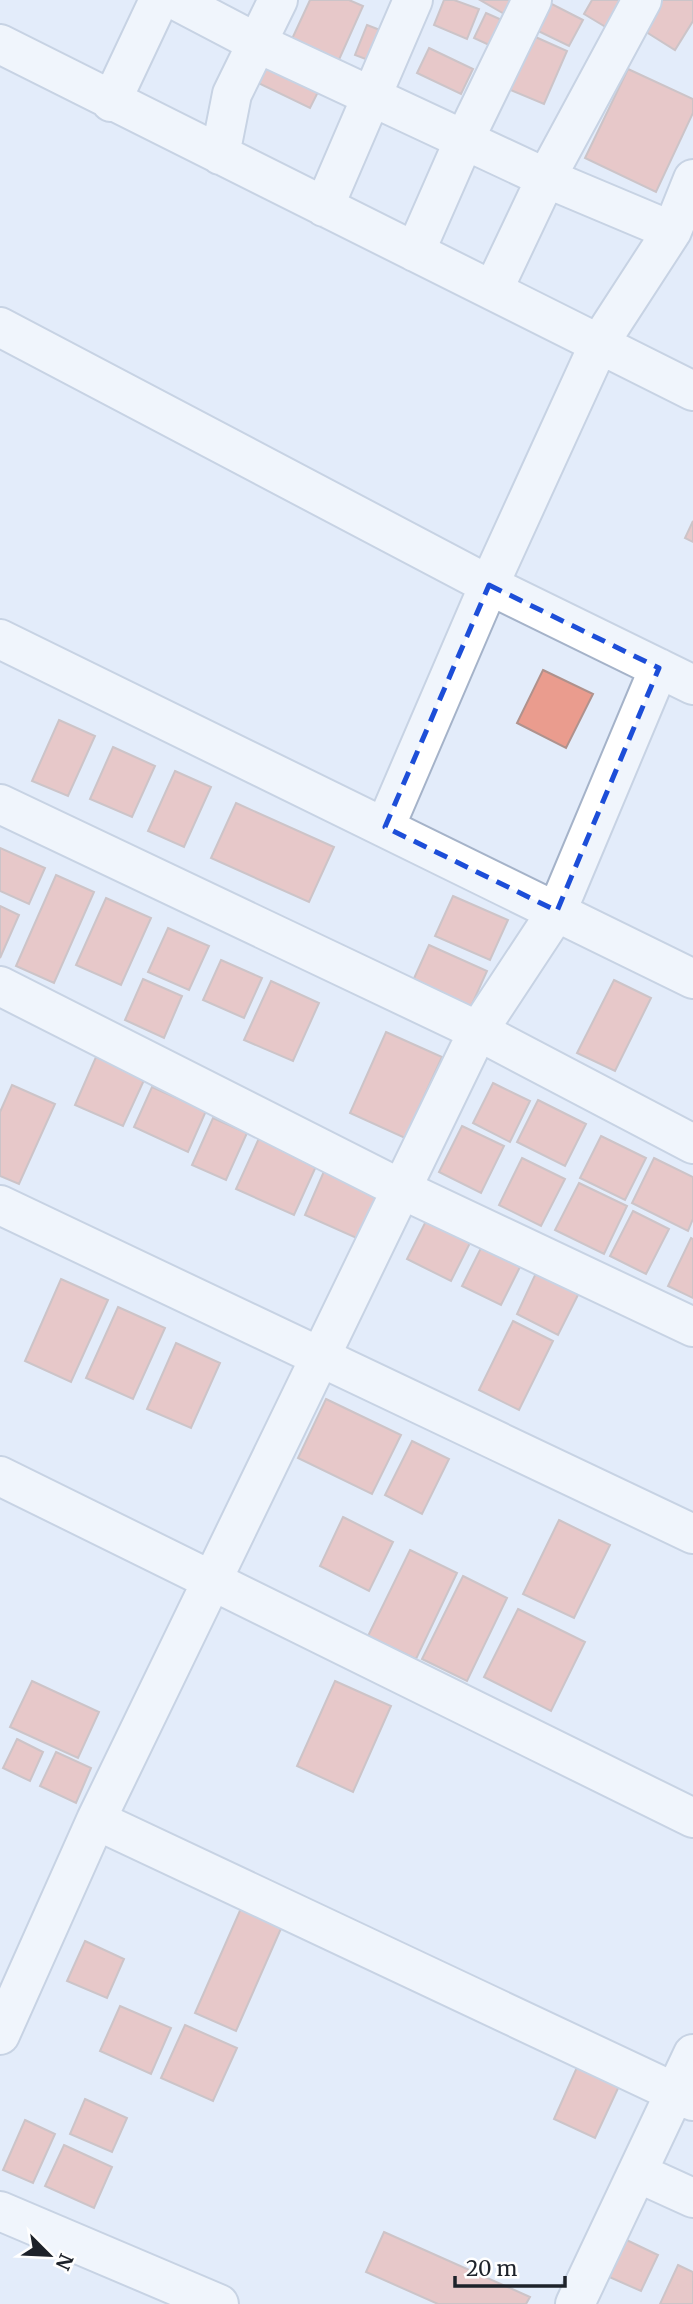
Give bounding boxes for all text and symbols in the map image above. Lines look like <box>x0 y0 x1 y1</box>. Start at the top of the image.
north arrow <box>14 2220 84 2290</box>
scale bar <box>455 2244 565 2288</box>
text: N <box>51 2250 79 2274</box>
text: 20 m <box>466 2255 518 2282</box>

